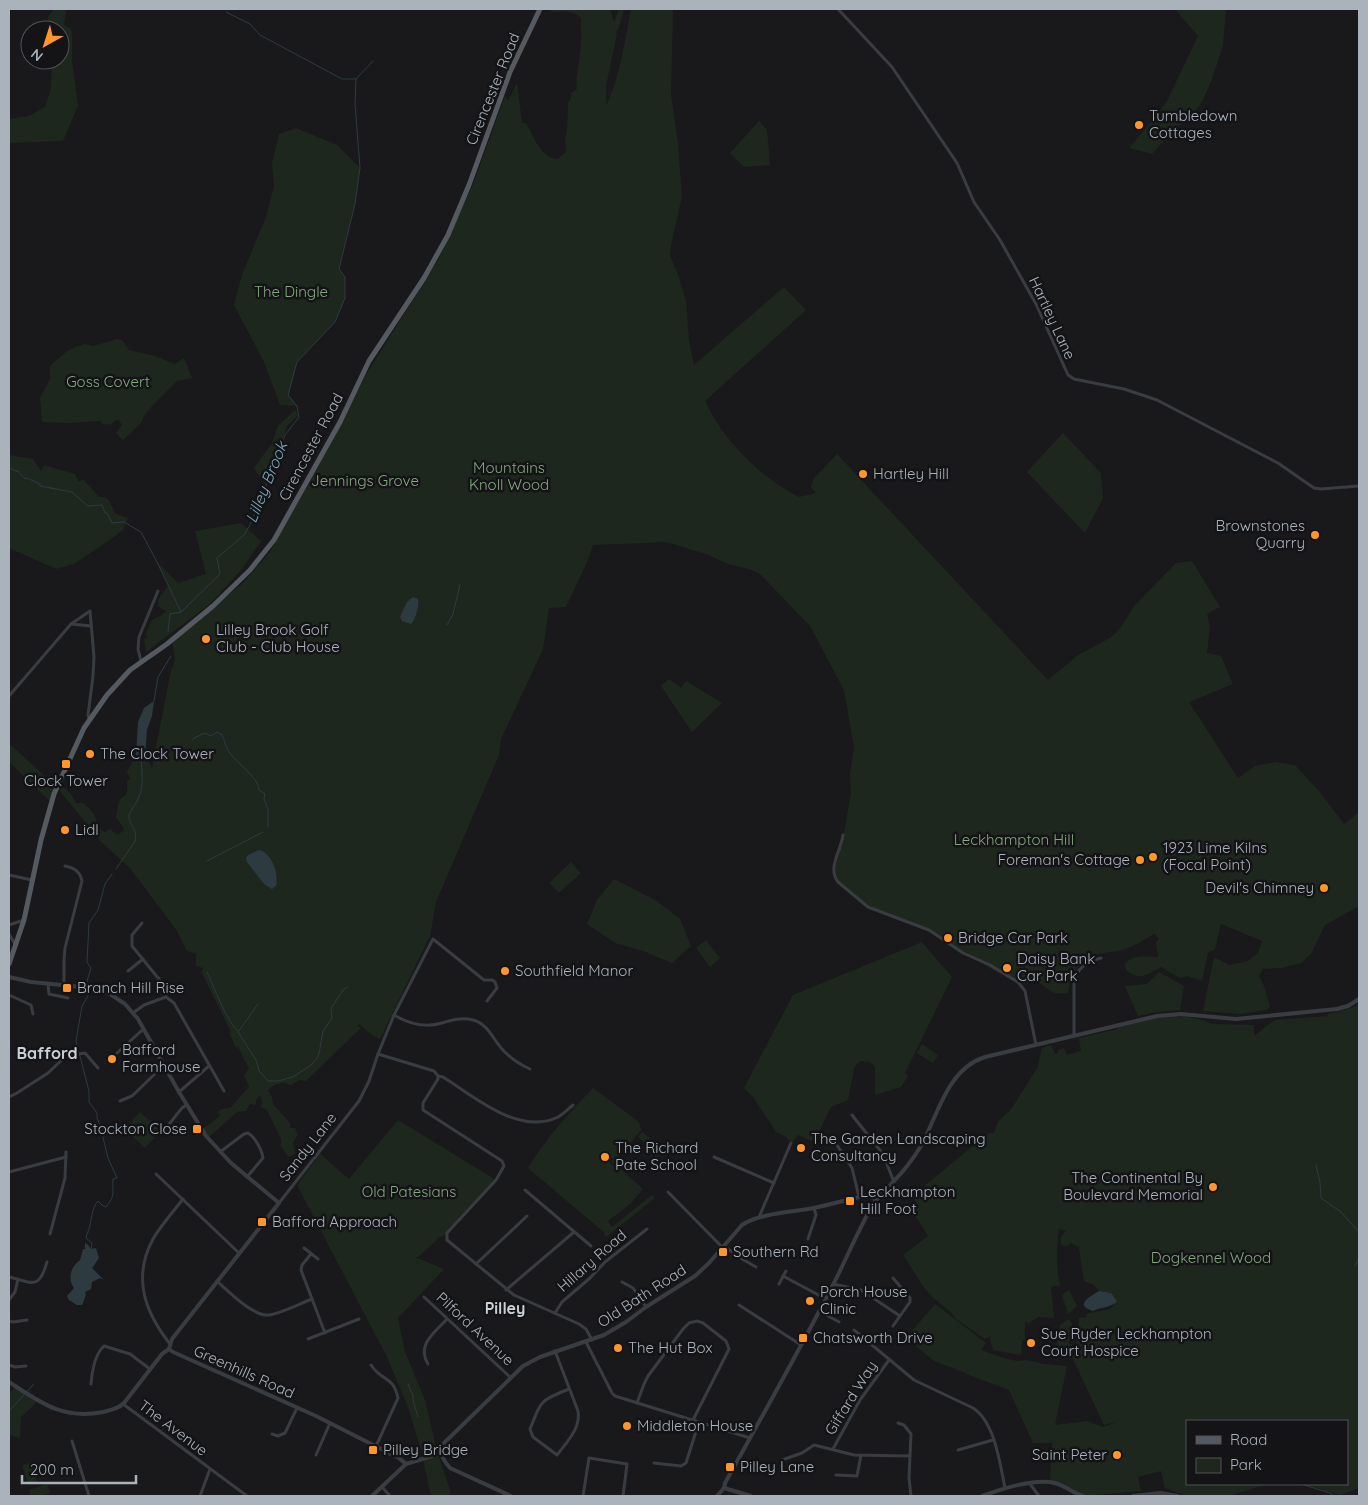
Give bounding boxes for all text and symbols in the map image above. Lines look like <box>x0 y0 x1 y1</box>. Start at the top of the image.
north arrow <box>20 20 70 70</box>
street label: Cirencester Road <box>461 30 524 148</box>
text: N <box>27 45 46 65</box>
place label: Tumbledown Cottages <box>1149 106 1237 142</box>
marker: Tumbledown Cottages <box>1133 119 1145 131</box>
street label: Hartley Lane <box>1025 273 1080 362</box>
park label: The Dingle <box>254 282 328 301</box>
park label: Goss Covert <box>66 372 150 391</box>
street label: Cirencester Road <box>274 390 347 504</box>
water label: Lilley Brook <box>241 437 292 525</box>
park label: Mountains Knoll Wood <box>469 458 549 494</box>
place label: Hartley Hill <box>873 464 949 483</box>
marker: Hartley Hill <box>857 468 869 480</box>
park label: Jennings Grove <box>311 471 419 490</box>
place label: Brownstones Quarry <box>1215 516 1305 552</box>
marker: Brownstones Quarry <box>1309 529 1321 541</box>
place label: Lilley Brook Golf Club - Club House <box>216 620 340 656</box>
marker: Lilley Brook Golf Club - Club House <box>200 633 212 645</box>
place label: The Clock Tower <box>100 744 214 763</box>
marker: The Clock Tower <box>84 748 96 760</box>
marker: Clock Tower <box>60 758 72 770</box>
place label: Clock Tower <box>24 771 108 790</box>
place label: Lidl <box>75 820 99 839</box>
marker: Lidl <box>59 824 71 836</box>
park label: Leckhampton Hill <box>954 830 1074 849</box>
place label: 1923 Lime Kilns (Focal Point) <box>1163 838 1267 874</box>
place label: Foreman's Cottage <box>998 850 1130 869</box>
marker: 1923 Lime Kilns (Focal Point) <box>1147 851 1159 863</box>
marker: Foreman's Cottage <box>1134 854 1146 866</box>
place label: Devil's Chimney <box>1205 878 1314 897</box>
marker: Devil's Chimney <box>1318 882 1330 894</box>
place label: Bridge Car Park <box>958 928 1068 947</box>
marker: Bridge Car Park <box>942 932 954 944</box>
place label: Daisy Bank Car Park <box>1017 949 1095 985</box>
place label: Southfield Manor <box>515 961 633 980</box>
marker: Daisy Bank Car Park <box>1001 962 1013 974</box>
marker: Southfield Manor <box>499 965 511 977</box>
place label: Branch Hill Rise <box>77 978 184 997</box>
marker: Branch Hill Rise <box>61 982 73 994</box>
place label: Bafford Farmhouse <box>122 1040 200 1076</box>
district label: Bafford <box>16 1043 78 1063</box>
marker: Bafford Farmhouse <box>106 1053 118 1065</box>
street label: Sandy Lane <box>275 1108 340 1185</box>
place label: Stockton Close <box>84 1119 187 1138</box>
marker: Stockton Close <box>191 1123 203 1135</box>
place label: The Garden Landscaping Consultancy <box>811 1129 986 1165</box>
place label: The Richard Pate School <box>615 1138 698 1174</box>
marker: The Garden Landscaping Consultancy <box>795 1142 807 1154</box>
marker: The Richard Pate School <box>599 1151 611 1163</box>
place label: The Continental By Boulevard Memorial <box>1063 1168 1203 1204</box>
marker: The Continental By Boulevard Memorial <box>1207 1181 1219 1193</box>
park label: Old Patesians <box>362 1182 456 1201</box>
place label: Leckhampton Hill Foot <box>860 1182 955 1218</box>
marker: Leckhampton Hill Foot <box>844 1195 856 1207</box>
place label: Bafford Approach <box>272 1212 397 1231</box>
marker: Bafford Approach <box>256 1216 268 1228</box>
street label: Hillary Road <box>553 1225 630 1296</box>
place label: Southern Rd <box>733 1242 819 1261</box>
marker: Southern Rd <box>717 1246 729 1258</box>
park label: Dogkennel Wood <box>1151 1248 1271 1267</box>
street label: Old Bath Road <box>594 1260 690 1331</box>
place label: Porch House Clinic <box>820 1282 908 1318</box>
street label: Pilford Avenue <box>433 1288 518 1369</box>
marker: Porch House Clinic <box>804 1295 816 1307</box>
district label: Pilley <box>485 1298 525 1318</box>
place label: Sue Ryder Leckhampton Court Hospice <box>1041 1324 1212 1360</box>
place label: Chatsworth Drive <box>813 1328 933 1347</box>
marker: Chatsworth Drive <box>797 1332 809 1344</box>
marker: Sue Ryder Leckhampton Court Hospice <box>1025 1337 1037 1349</box>
place label: The Hut Box <box>628 1338 713 1357</box>
street label: Greenhills Road <box>191 1341 298 1402</box>
marker: The Hut Box <box>612 1342 624 1354</box>
street label: Giffard Way <box>820 1357 881 1438</box>
street label: The Avenue <box>135 1396 212 1460</box>
place label: Middleton House <box>637 1416 753 1435</box>
marker: Middleton House <box>621 1420 633 1432</box>
legend <box>1186 1420 1348 1485</box>
text: Road <box>1230 1430 1267 1449</box>
place label: Pilley Bridge <box>383 1440 468 1459</box>
marker: Pilley Bridge <box>367 1444 379 1456</box>
place label: Saint Peter <box>1032 1445 1107 1464</box>
marker: Saint Peter <box>1111 1449 1123 1461</box>
scale bar <box>22 1452 136 1484</box>
text: Park <box>1230 1455 1262 1474</box>
place label: Pilley Lane <box>740 1457 814 1476</box>
text: 200 m <box>30 1460 74 1479</box>
marker: Pilley Lane <box>724 1461 736 1473</box>

